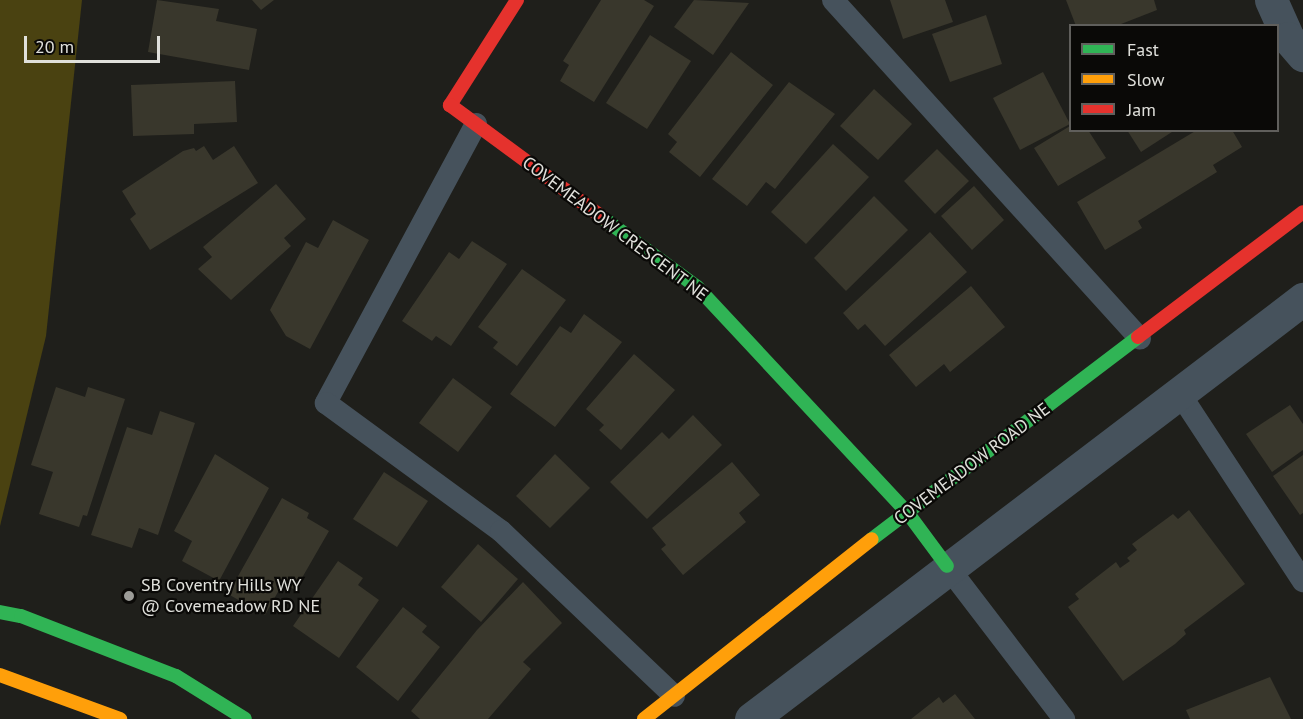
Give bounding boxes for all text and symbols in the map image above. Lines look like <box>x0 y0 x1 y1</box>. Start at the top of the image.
scale bar <box>27 24 164 62</box>
legend <box>1069 24 1279 132</box>
text: 20 m <box>35 35 74 58</box>
text: Fast <box>1127 38 1159 61</box>
text: Slow <box>1127 68 1165 91</box>
text: Jam <box>1127 98 1156 121</box>
street label: COVEMEADOW CRESCENT NE <box>517 152 713 306</box>
street label: COVEMEADOW ROAD NE <box>890 398 1054 530</box>
place label: SB Coventry Hills WY @ Covemeadow RD NE <box>141 575 321 618</box>
marker: SB Coventry Hills WY @ Covemeadow RD NE <box>122 589 136 603</box>

